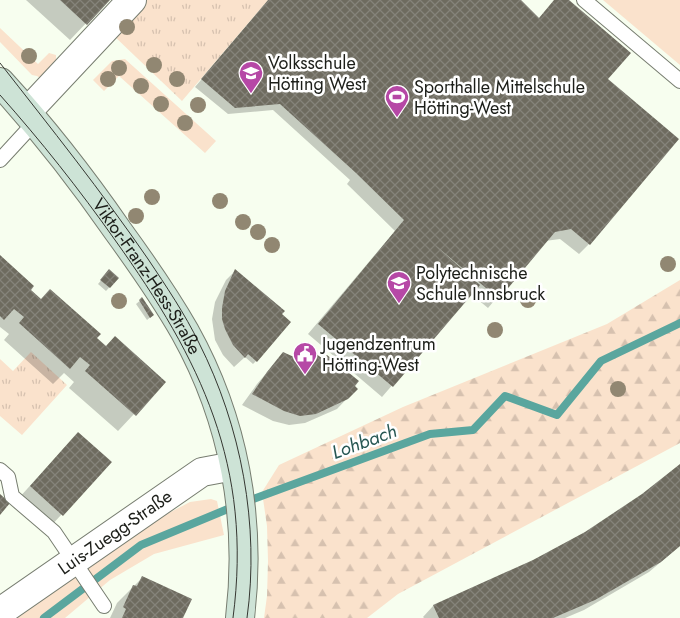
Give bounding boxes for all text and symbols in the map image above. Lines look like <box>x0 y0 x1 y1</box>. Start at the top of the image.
place label: Volksschule Hötting West <box>268 50 367 97</box>
school or university icon: Volksschule Hötting West <box>238 60 264 94</box>
place label: Sporthalle Mittelschule Hötting-West <box>414 74 585 121</box>
sports icon: Sporthalle Mittelschule Hötting-West <box>384 84 410 118</box>
street label: Viktor-Franz-Hess-Straße <box>86 193 208 359</box>
place label: Polytechnische Schule Innsbruck <box>416 260 545 307</box>
school or university icon: Polytechnische Schule Innsbruck <box>386 270 412 304</box>
place label: Jugendzentrum Hötting-West <box>320 331 436 378</box>
public building icon: Jugendzentrum Hötting-West <box>292 341 318 375</box>
water label: Lohbach <box>328 417 401 466</box>
street label: Luis-Zuegg-Straße <box>53 483 177 581</box>

